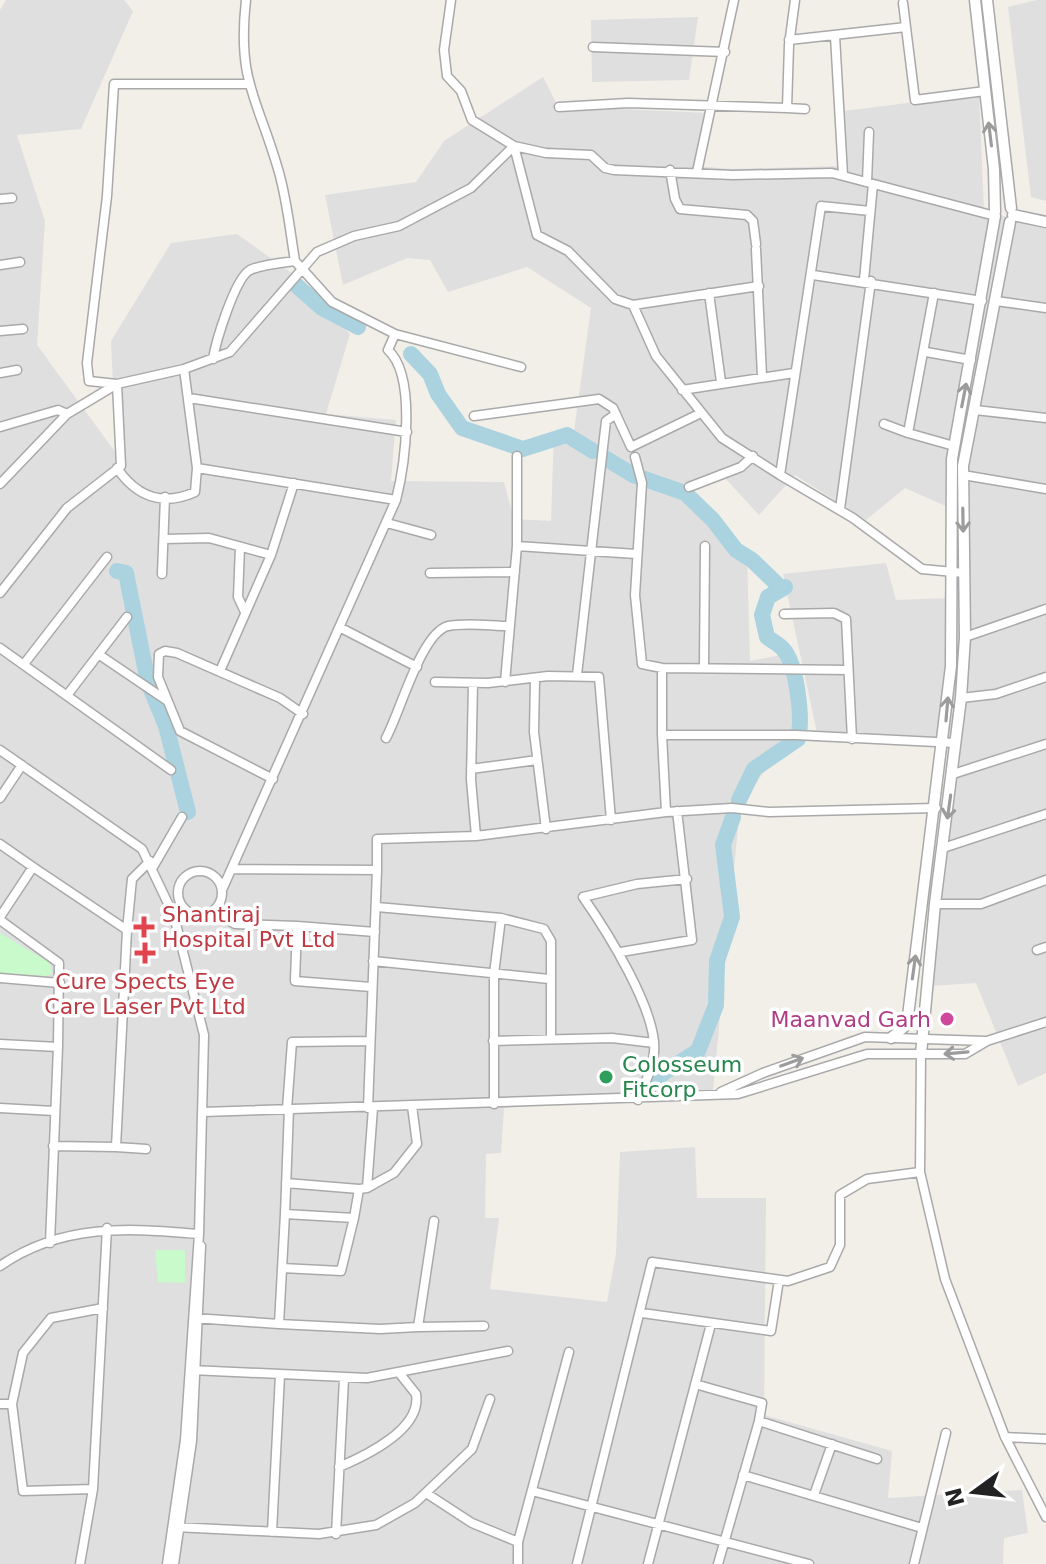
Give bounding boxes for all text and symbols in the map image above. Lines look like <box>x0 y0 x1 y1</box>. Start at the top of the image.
one-way arrow <box>982 121 997 148</box>
one-way arrow <box>958 382 973 408</box>
one-way arrow <box>955 506 971 533</box>
one-way arrow <box>939 696 954 723</box>
one-way arrow <box>941 794 956 819</box>
place label: Shantiraj Hospital Pvt Ltd <box>162 902 336 952</box>
marker: Shantiraj Hospital Pvt Ltd <box>133 916 155 938</box>
marker: Cure Spects Eye Care Laser Pvt Ltd <box>134 942 156 964</box>
one-way arrow <box>907 954 922 981</box>
place label: Cure Spects Eye Care Laser Pvt Ltd <box>44 969 246 1019</box>
place label: Maanvad Garh <box>771 1007 931 1032</box>
marker: Maanvad Garh <box>938 1010 956 1028</box>
one-way arrow <box>943 1046 970 1061</box>
place label: Colosseum Fitcorp <box>622 1052 742 1102</box>
one-way arrow <box>780 1054 804 1068</box>
marker: Colosseum Fitcorp <box>597 1068 615 1086</box>
north arrow <box>934 1452 1014 1532</box>
text: N <box>941 1485 970 1509</box>

